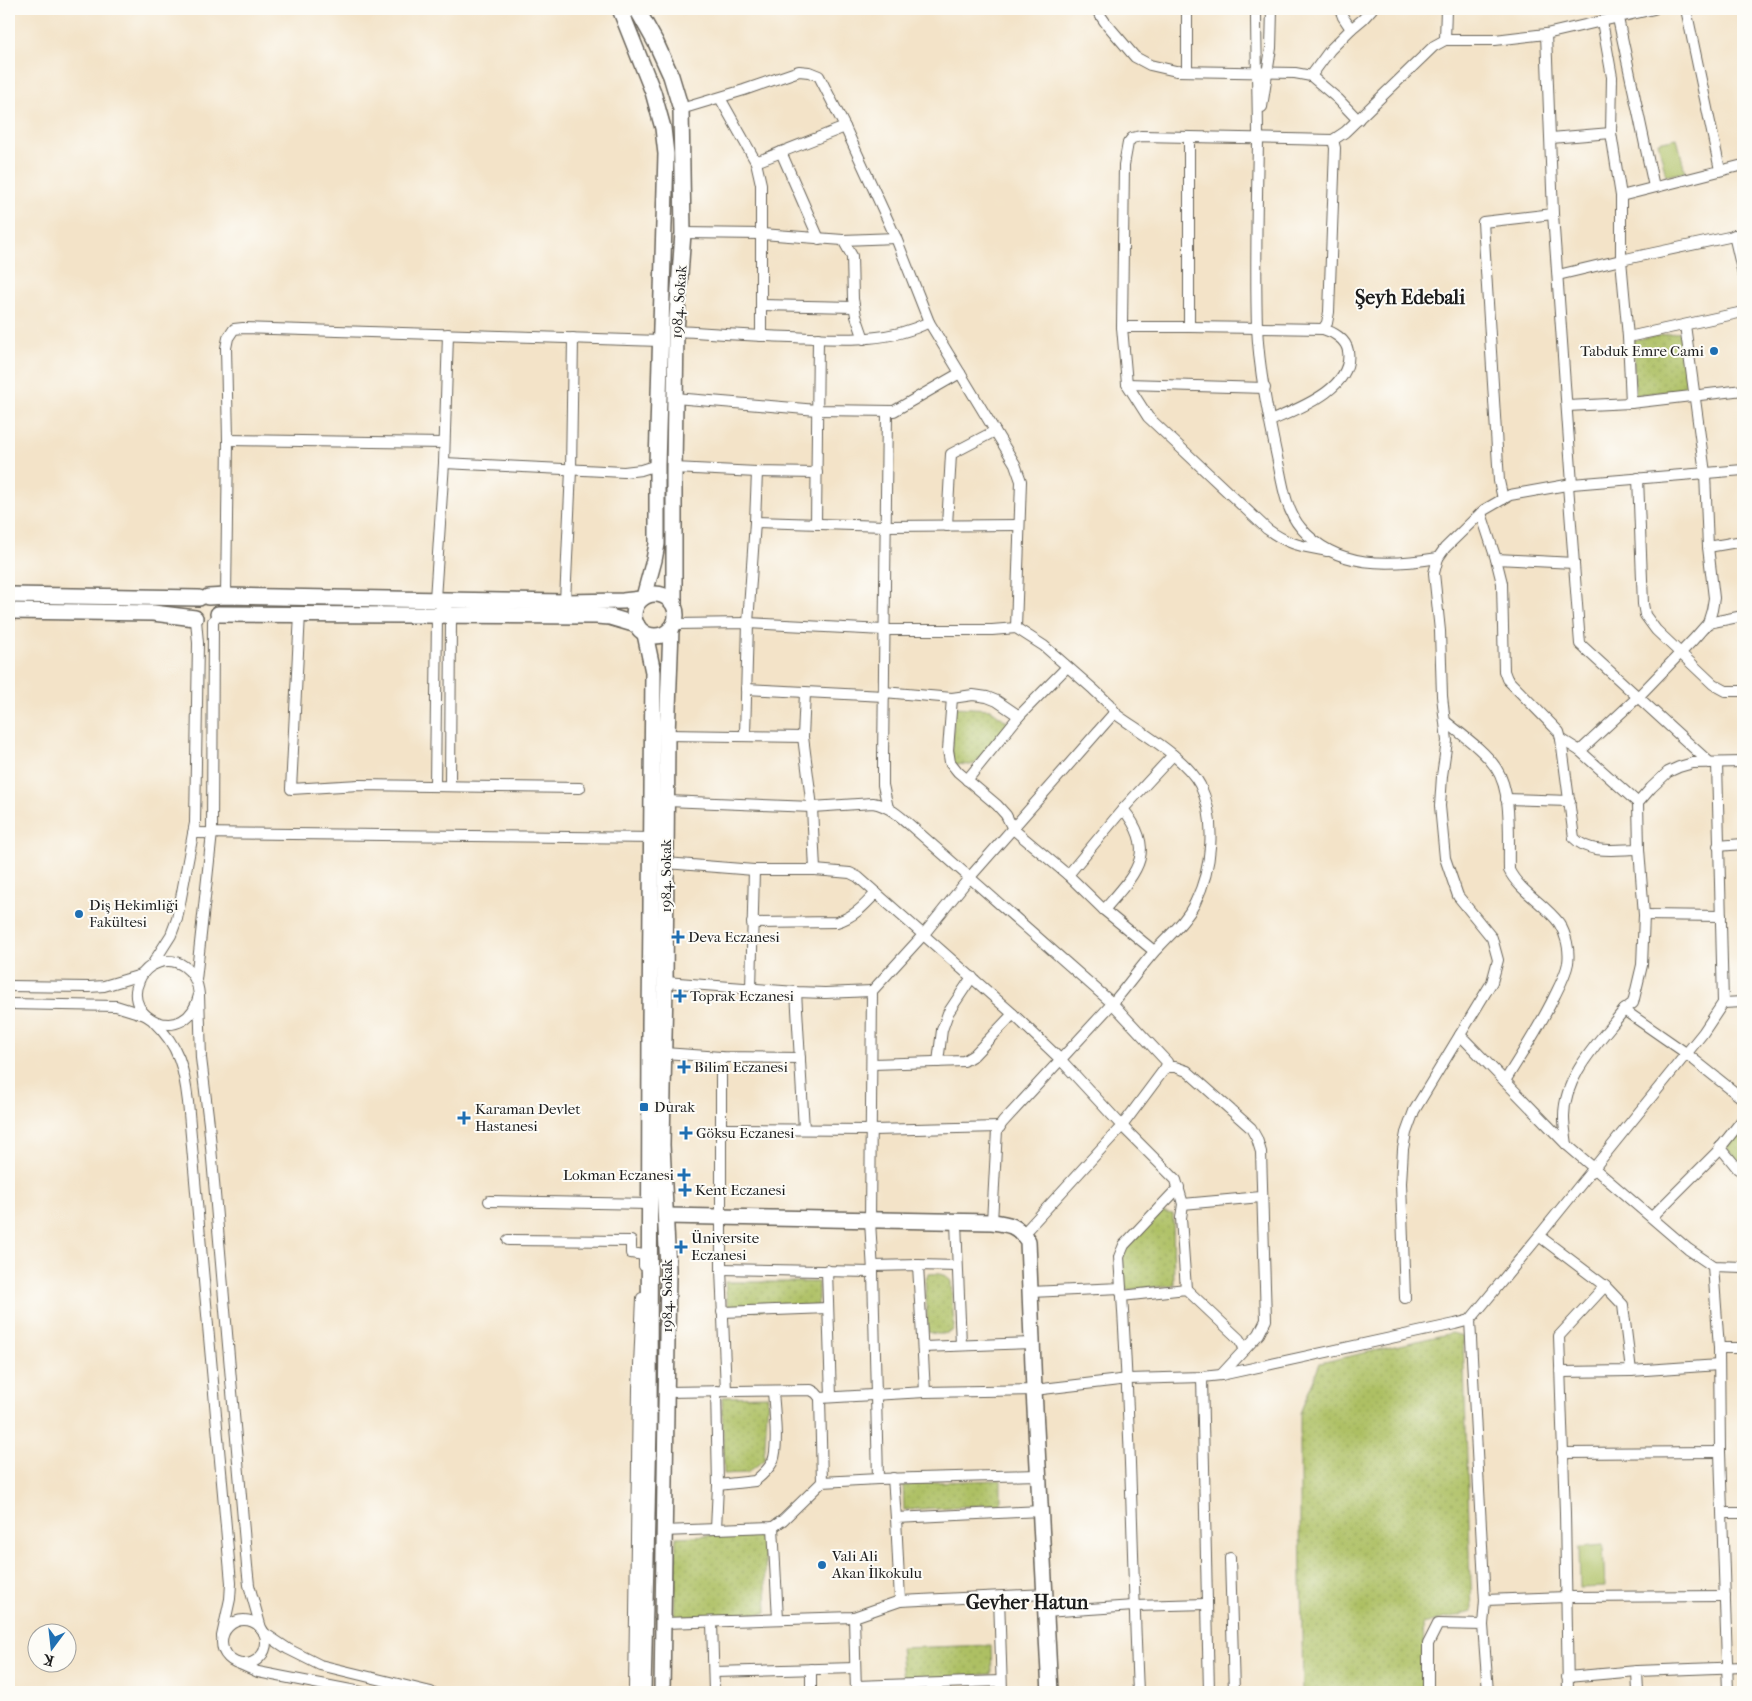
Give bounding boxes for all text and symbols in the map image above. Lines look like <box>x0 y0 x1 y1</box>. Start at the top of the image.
street label: 1984. Sokak <box>667 264 691 339</box>
district label: Şeyh Edebali <box>1355 286 1466 310</box>
place label: Tabduk Emre Cami <box>1580 342 1705 360</box>
marker: Tabduk Emre Cami <box>1708 345 1720 357</box>
street label: 1984. Sokak <box>657 839 675 913</box>
place label: Diş Hekimliği Fakültesi <box>89 896 179 931</box>
marker: Diş Hekimliği Fakültesi <box>73 908 85 920</box>
place label: Deva Eczanesi <box>688 928 780 946</box>
marker: Deva Eczanesi <box>672 931 684 943</box>
place label: Toprak Eczanesi <box>690 987 795 1005</box>
marker: Toprak Eczanesi <box>674 990 686 1002</box>
place label: Bilim Eczanesi <box>694 1058 788 1076</box>
marker: Bilim Eczanesi <box>678 1061 690 1073</box>
place label: Durak <box>654 1098 695 1116</box>
place label: Karaman Devlet Hastanesi <box>475 1100 581 1135</box>
marker: Durak <box>638 1101 650 1113</box>
marker: Karaman Devlet Hastanesi <box>457 1111 471 1125</box>
place label: Göksu Eczanesi <box>696 1124 795 1142</box>
marker: Göksu Eczanesi <box>680 1127 692 1139</box>
place label: Lokman Eczanesi <box>563 1166 675 1184</box>
marker: Lokman Eczanesi <box>678 1169 690 1181</box>
place label: Kent Eczanesi <box>695 1181 786 1199</box>
marker: Kent Eczanesi <box>679 1184 691 1196</box>
place label: Üniversite Eczanesi <box>691 1229 760 1264</box>
marker: Üniversite Eczanesi <box>675 1241 687 1253</box>
street label: 1984. Sokak <box>658 1259 676 1333</box>
place label: Vali Ali Akan İlkokulu <box>831 1547 923 1582</box>
marker: Vali Ali Akan İlkokulu <box>816 1559 828 1571</box>
district label: Gevher Hatun <box>966 1591 1089 1614</box>
north arrow <box>28 1624 78 1674</box>
text: K <box>41 1650 56 1670</box>

